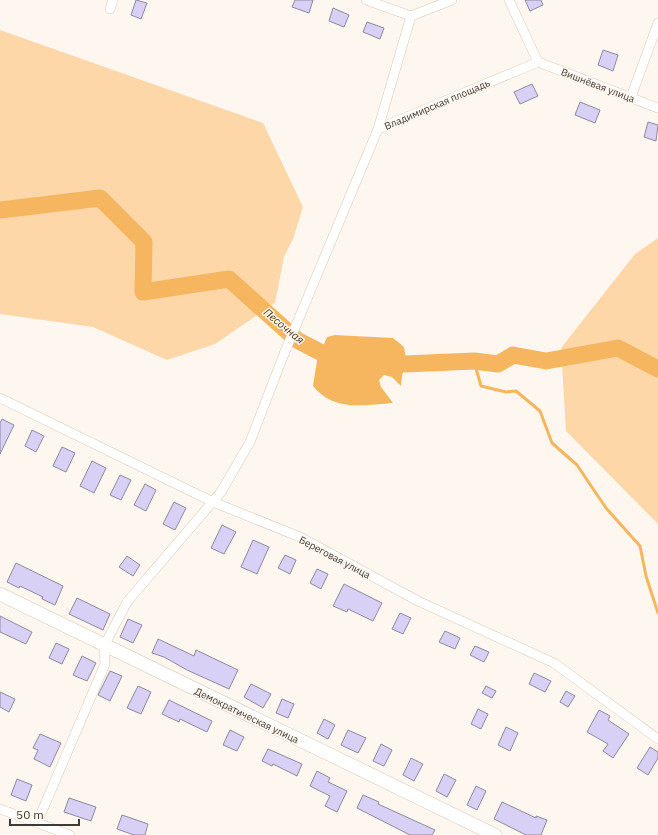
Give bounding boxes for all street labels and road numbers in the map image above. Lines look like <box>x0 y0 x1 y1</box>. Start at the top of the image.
street label: Вишнёвая улица <box>559 65 637 106</box>
street label: Владимирская площадь <box>382 76 492 133</box>
street label: Береговая улица <box>297 533 373 582</box>
street label: Демократическая улица <box>193 685 302 747</box>

